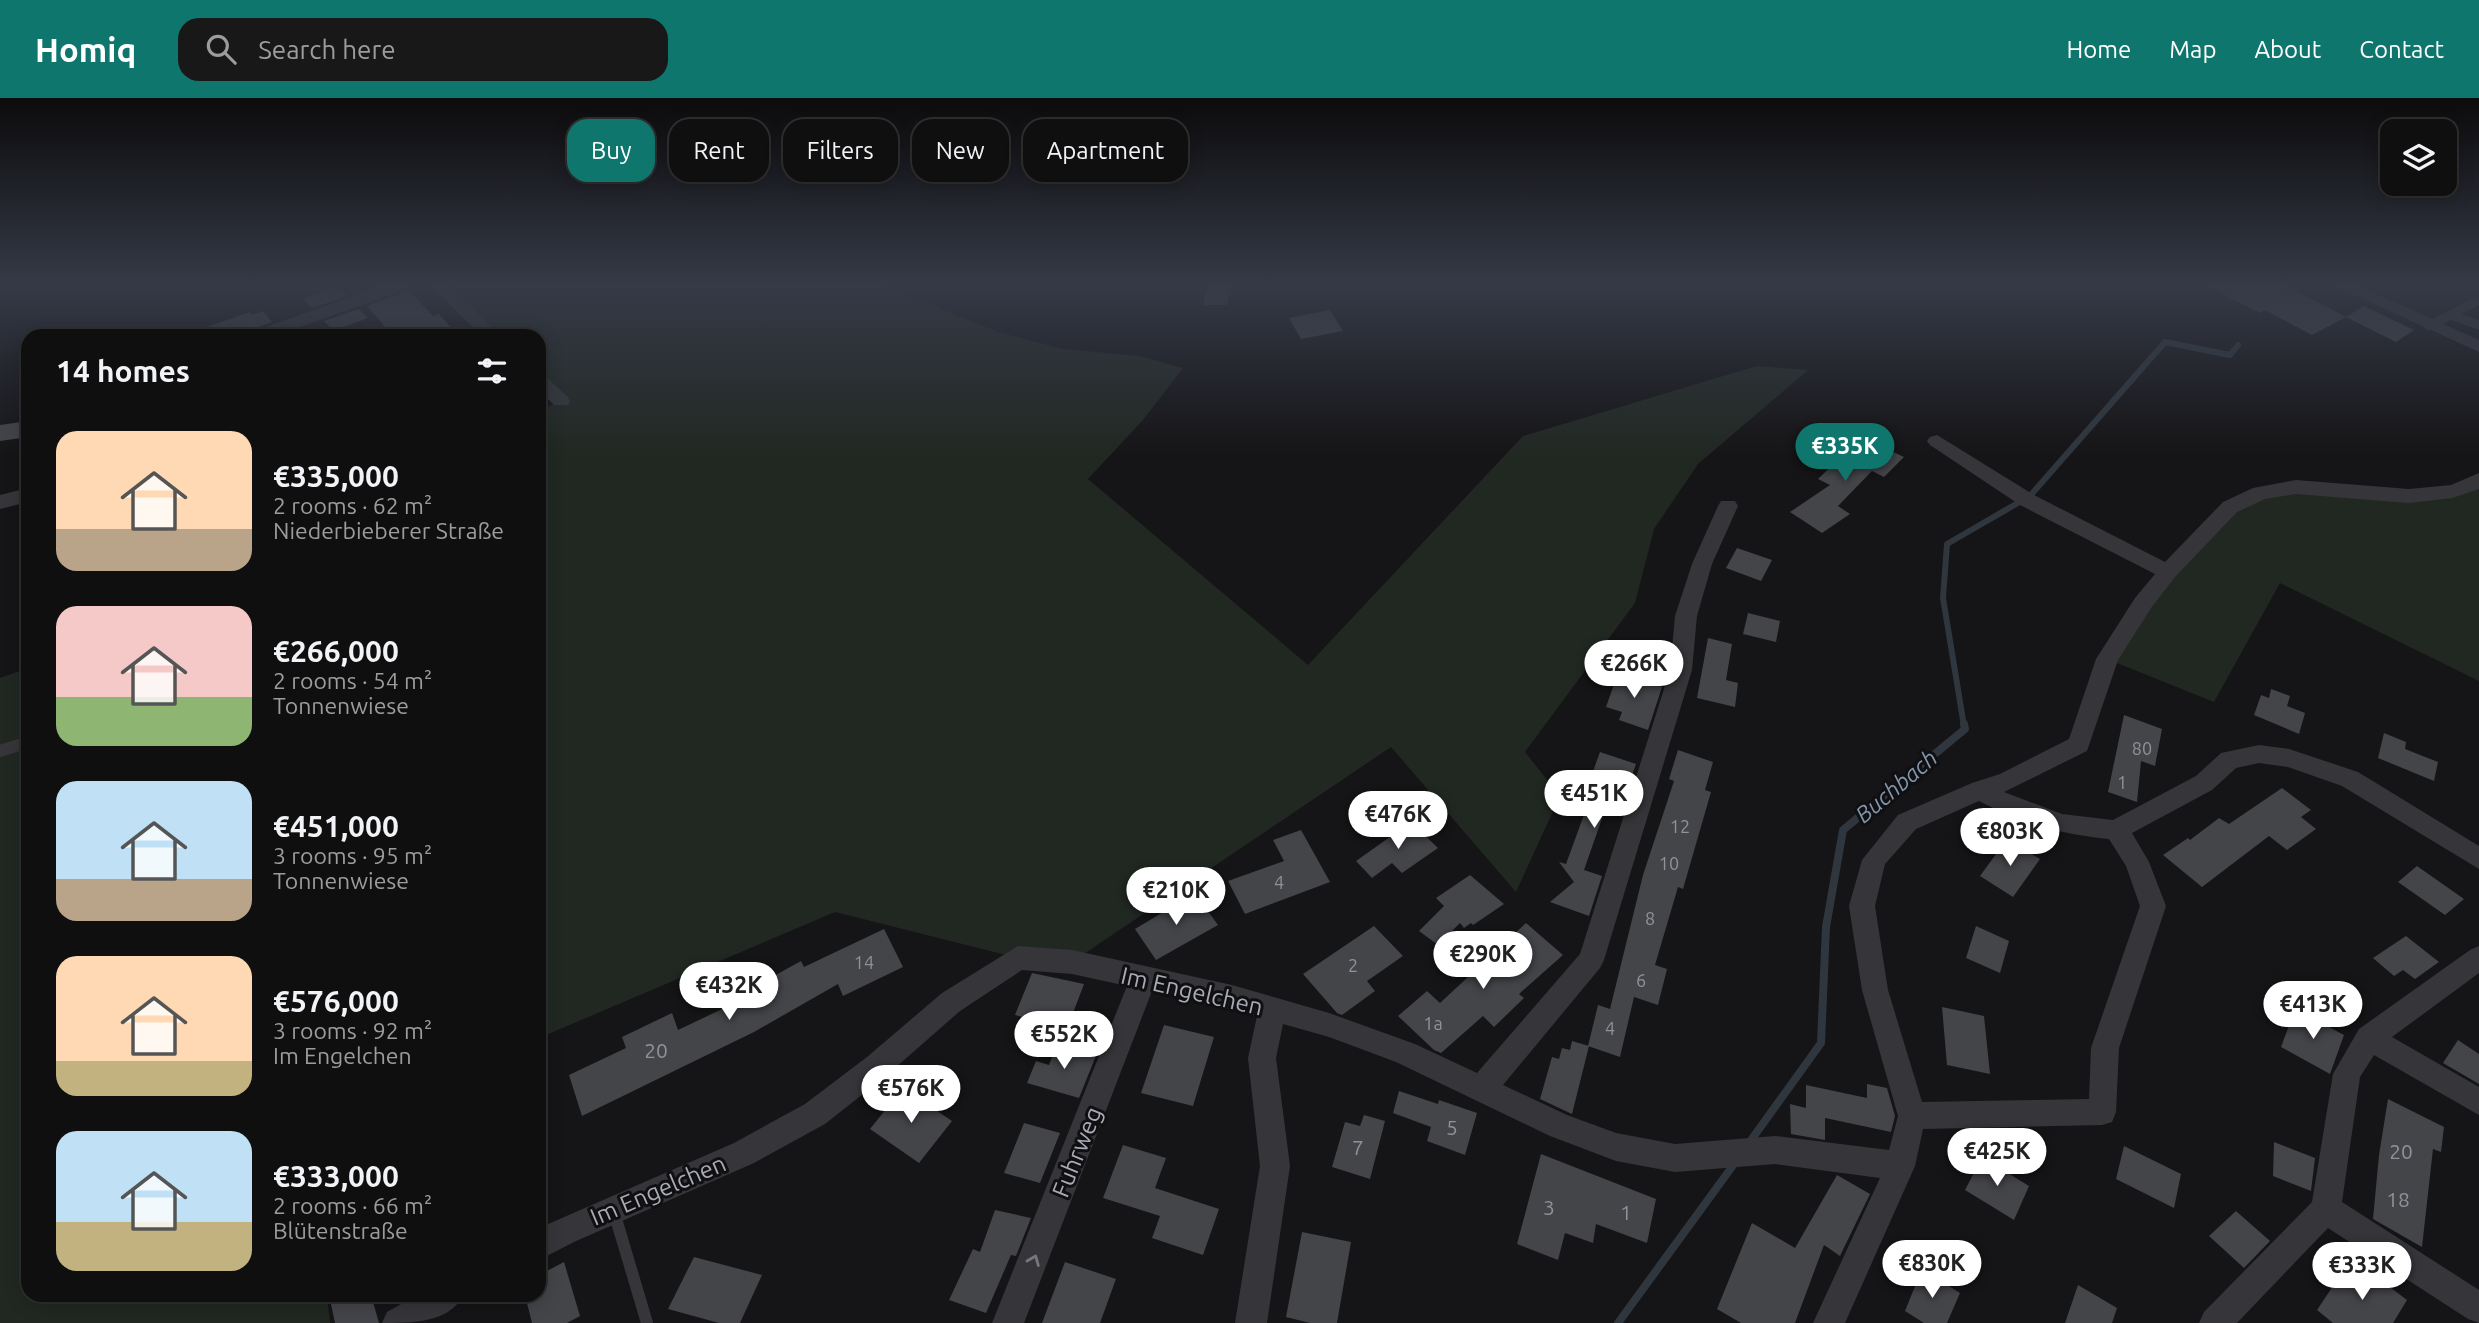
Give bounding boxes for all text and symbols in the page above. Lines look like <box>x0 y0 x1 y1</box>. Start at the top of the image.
search box <box>178 18 668 81</box>
icon: search <box>202 30 240 68</box>
text: Homiq <box>35 31 136 68</box>
text: Search here <box>258 35 396 64</box>
text: Home <box>2066 36 2131 63</box>
text: Map <box>2169 36 2216 63</box>
text: About <box>2254 36 2321 63</box>
text: Contact <box>2359 36 2444 63</box>
chip: Buy <box>567 119 655 182</box>
chip: Rent <box>669 119 769 182</box>
chip: Filters <box>783 119 898 182</box>
chip: New <box>912 119 1009 182</box>
chip: Apartment <box>1023 119 1188 182</box>
map controls <box>2380 119 2457 196</box>
button: layers <box>2380 119 2457 196</box>
icon: filters <box>473 352 511 390</box>
text: 14 homes <box>56 354 190 388</box>
pin: €335K <box>1796 424 1894 483</box>
text: €335K <box>1811 433 1879 458</box>
icon: home <box>112 459 196 543</box>
text: €335,000 <box>273 459 399 493</box>
text: 2 rooms · 62 m² <box>273 493 432 518</box>
text: Niederbieberer Straße <box>273 518 504 543</box>
icon: home <box>112 634 196 718</box>
text: €266,000 <box>273 634 399 668</box>
pin: €266K <box>1585 640 1683 700</box>
text: €266K <box>1600 650 1668 675</box>
text: 2 rooms · 54 m² <box>273 668 432 693</box>
text: Tonnenwiese <box>273 693 409 718</box>
house number: 80 <box>2132 738 2152 758</box>
water label: Buchbach <box>1850 745 1942 827</box>
pin: €451K <box>1545 770 1643 830</box>
house number: 1 <box>2117 772 2127 792</box>
text: €451K <box>1560 780 1628 805</box>
pin: €476K <box>1349 792 1447 851</box>
text: €476K <box>1364 801 1432 826</box>
pin: €803K <box>1961 808 2059 868</box>
icon: home <box>112 809 196 893</box>
text: €451,000 <box>273 809 399 843</box>
house number: 12 <box>1670 816 1690 836</box>
text: €803K <box>1976 818 2044 843</box>
text: 3 rooms · 95 m² <box>273 843 432 868</box>
house number: 10 <box>1659 853 1679 873</box>
text: Tonnenwiese <box>273 868 409 893</box>
pin: €210K <box>1127 868 1225 927</box>
house number: 4 <box>1274 872 1284 892</box>
text: €210K <box>1142 877 1210 902</box>
house number: 8 <box>1645 908 1655 928</box>
pin: €290K <box>1434 932 1532 991</box>
text: €290K <box>1449 941 1517 966</box>
house number: 14 <box>854 952 874 972</box>
house number: 2 <box>1348 955 1358 975</box>
pin: €432K <box>680 962 778 1022</box>
street label: Im Engelchen <box>1118 962 1266 1020</box>
house number: 6 <box>1636 970 1646 990</box>
text: €432K <box>695 972 763 997</box>
pin: €413K <box>2264 982 2362 1041</box>
icon: home <box>112 984 196 1068</box>
text: €576,000 <box>273 984 399 1018</box>
text: €413K <box>2279 991 2347 1016</box>
pin: €552K <box>1015 1012 1113 1071</box>
house number: 1a <box>1423 1013 1443 1033</box>
text: 3 rooms · 92 m² <box>273 1018 432 1043</box>
house number: 4 <box>1605 1018 1615 1038</box>
text: €552K <box>1030 1021 1098 1046</box>
house number: 20 <box>644 1038 668 1062</box>
text: Im Engelchen <box>273 1043 412 1068</box>
pin: €576K <box>862 1066 960 1125</box>
text: €576K <box>877 1075 945 1100</box>
street label: Fuhrweg <box>1047 1103 1107 1201</box>
house number: 5 <box>1446 1115 1458 1139</box>
pin: €425K <box>1948 1128 2046 1188</box>
house number: 7 <box>1352 1135 1364 1159</box>
text: €425K <box>1963 1138 2031 1163</box>
house number: 20 <box>2389 1139 2413 1163</box>
street label: Im Engelchen <box>586 1149 730 1231</box>
icon: home <box>112 1159 196 1243</box>
text: €333,000 <box>273 1159 399 1193</box>
house number: 18 <box>2386 1187 2410 1211</box>
text: 2 rooms · 66 m² <box>273 1193 432 1218</box>
house number: 3 <box>1543 1195 1555 1219</box>
house number: 1 <box>1620 1200 1632 1224</box>
text: Blütenstraße <box>273 1218 408 1243</box>
pin: €830K <box>1883 1240 1981 1300</box>
pin: €333K <box>2313 1242 2411 1302</box>
text: €830K <box>1898 1250 1966 1275</box>
text: €333K <box>2328 1252 2396 1277</box>
one-way arrow <box>1025 1254 1039 1266</box>

